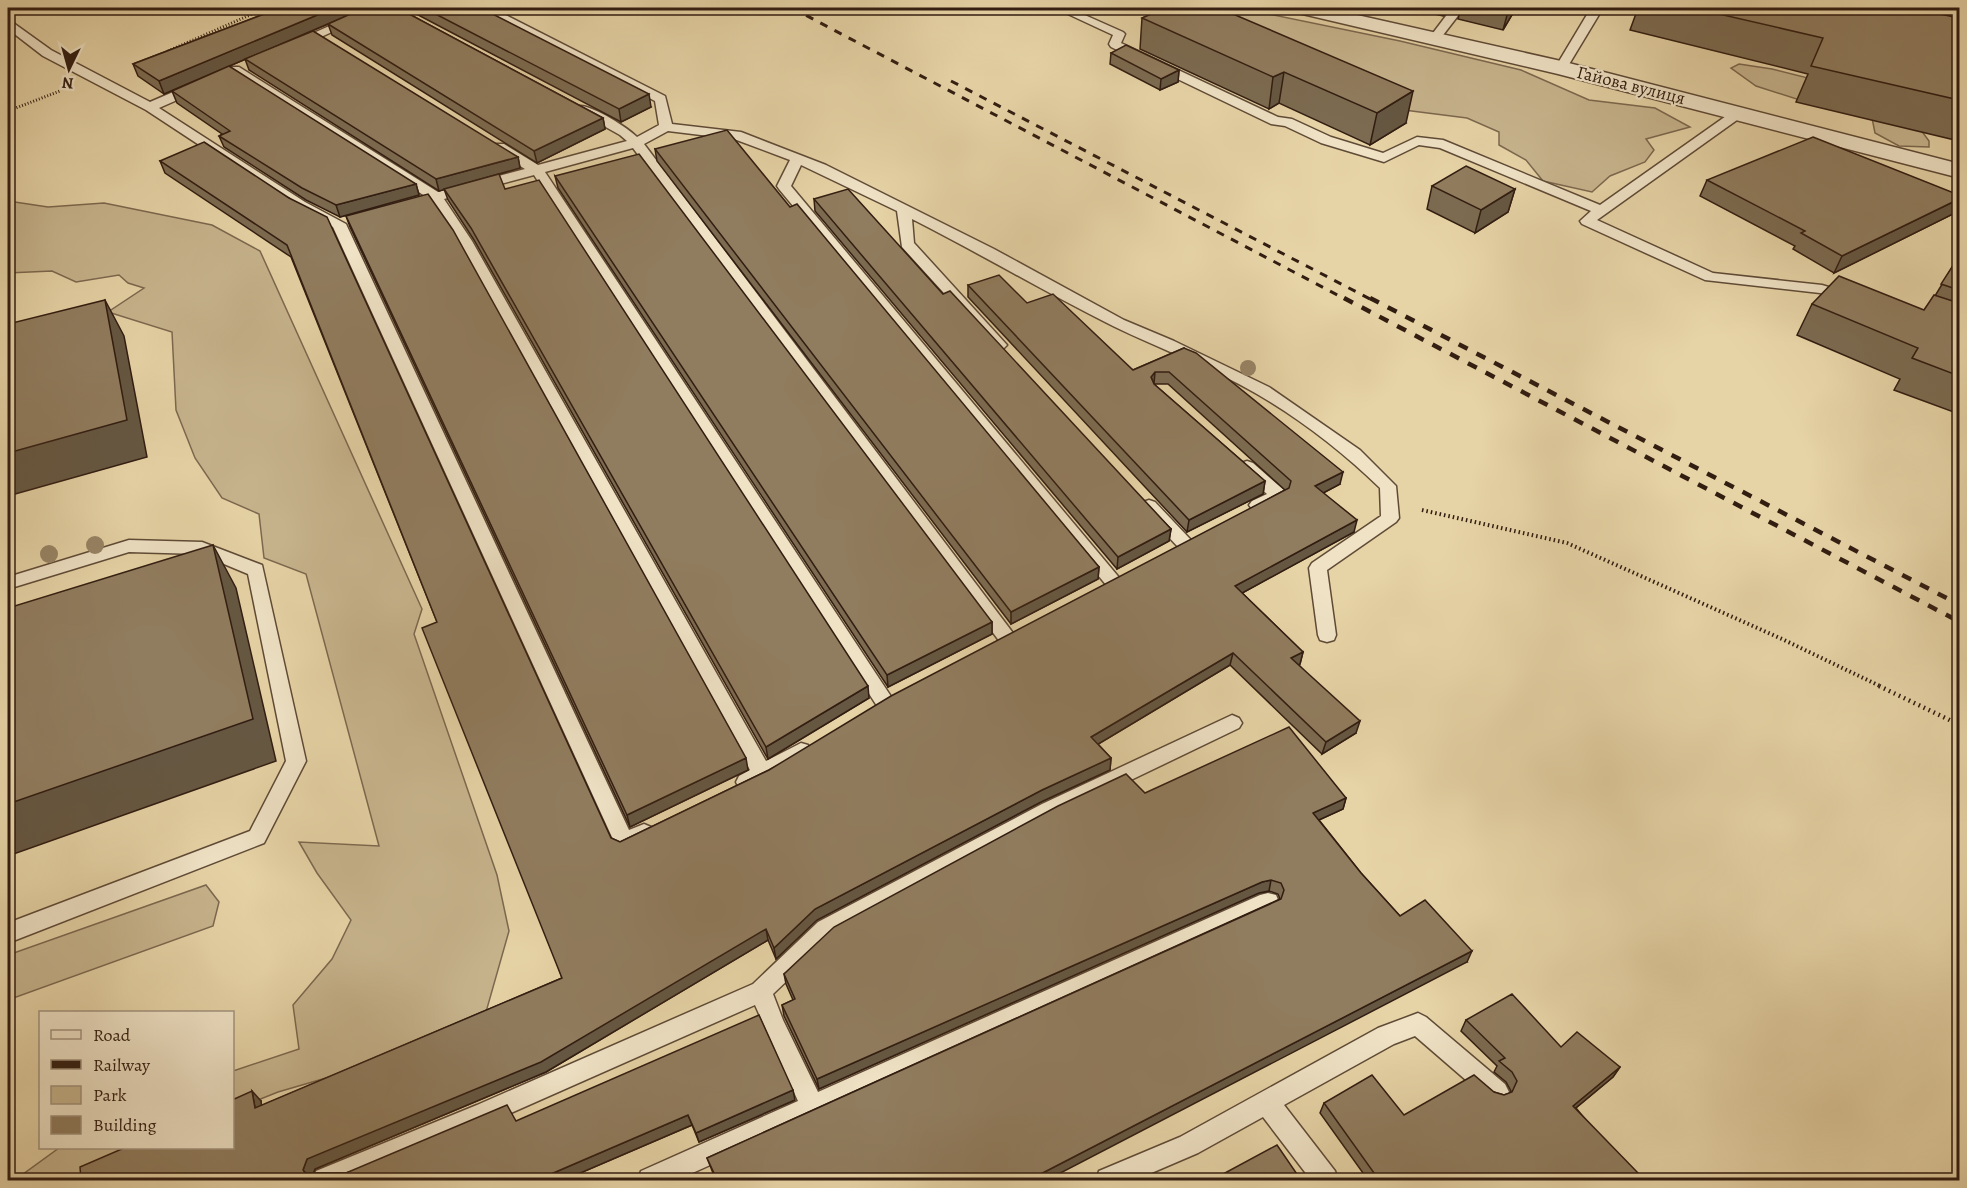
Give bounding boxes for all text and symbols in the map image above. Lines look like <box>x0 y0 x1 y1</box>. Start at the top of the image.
north arrow <box>39 39 99 99</box>
street label: Гайова вулиця <box>1574 60 1688 110</box>
text: N <box>61 71 75 94</box>
legend <box>39 1011 234 1149</box>
text: Road <box>93 1023 131 1047</box>
text: Railway <box>93 1053 151 1077</box>
text: Park <box>93 1083 127 1107</box>
text: Building <box>93 1113 157 1137</box>

